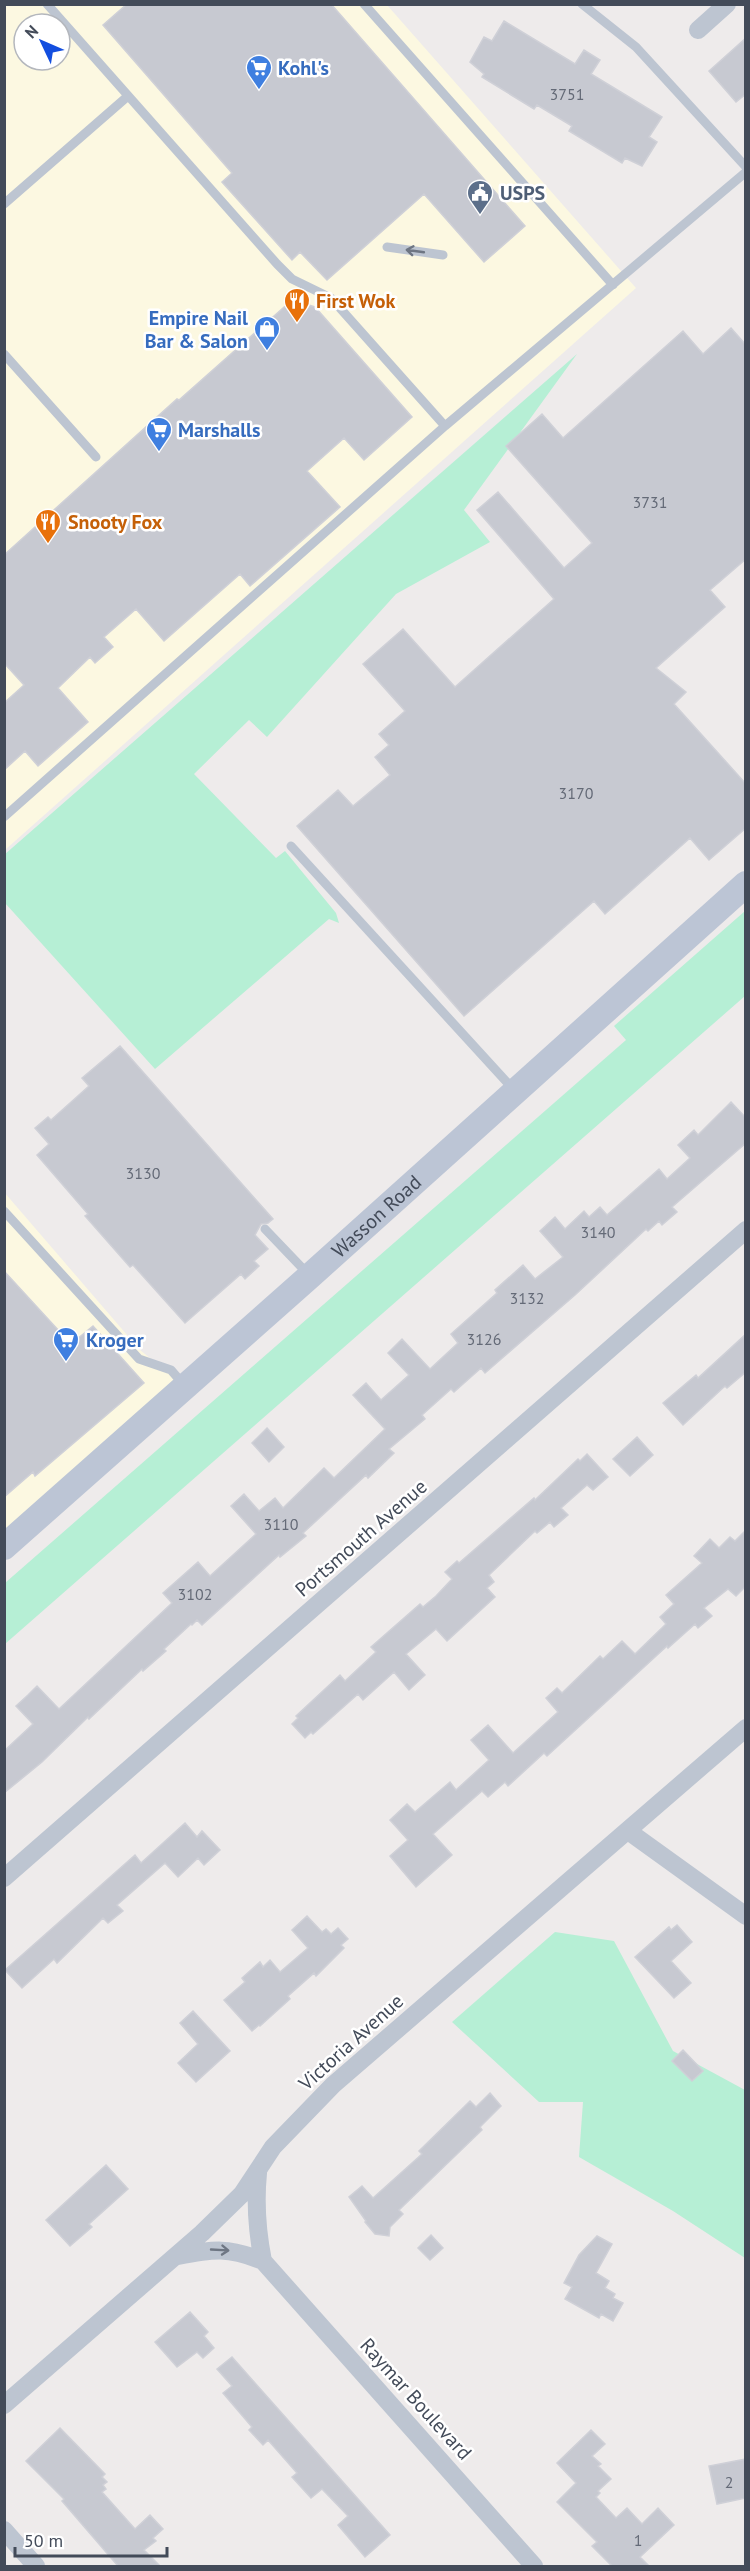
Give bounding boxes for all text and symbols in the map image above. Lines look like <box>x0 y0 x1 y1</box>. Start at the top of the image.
north arrow <box>12 12 72 72</box>
text: N <box>20 21 42 42</box>
supermarket icon: Kohl's <box>244 53 274 91</box>
place label: Kohl's <box>278 55 329 81</box>
house number: 3751 <box>550 84 584 104</box>
public building icon: USPS <box>465 178 495 216</box>
place label: USPS <box>500 180 545 206</box>
one-way arrow <box>406 245 425 256</box>
restaurant icon: First Wok <box>282 286 312 324</box>
place label: First Wok <box>316 288 395 314</box>
place label: Empire Nail Bar & Salon <box>145 305 248 354</box>
shop icon: Empire Nail Bar & Salon <box>252 314 282 352</box>
supermarket icon: Marshalls <box>144 415 174 453</box>
place label: Marshalls <box>178 417 260 443</box>
house number: 3731 <box>633 492 667 512</box>
restaurant icon: Snooty Fox <box>33 507 63 545</box>
place label: Snooty Fox <box>68 509 163 535</box>
house number: 3170 <box>559 783 594 803</box>
house number: 3130 <box>126 1163 161 1183</box>
street label: Wasson Road <box>326 1169 427 1263</box>
house number: 3140 <box>581 1222 616 1242</box>
house number: 3132 <box>510 1288 544 1308</box>
supermarket icon: Kroger <box>51 1325 81 1363</box>
place label: Kroger <box>86 1327 144 1353</box>
house number: 3126 <box>467 1329 501 1349</box>
street label: Portsmouth Avenue <box>290 1474 432 1602</box>
house number: 3110 <box>264 1514 299 1534</box>
house number: 3102 <box>178 1584 212 1604</box>
street label: Victoria Avenue <box>292 1988 409 2097</box>
one-way arrow <box>209 2245 229 2256</box>
street label: Raymar Boulevard <box>354 2333 478 2465</box>
house number: 2 <box>725 2472 733 2492</box>
scale bar <box>15 2520 166 2558</box>
text: 50 m <box>24 2529 63 2552</box>
house number: 1 <box>634 2530 642 2550</box>

